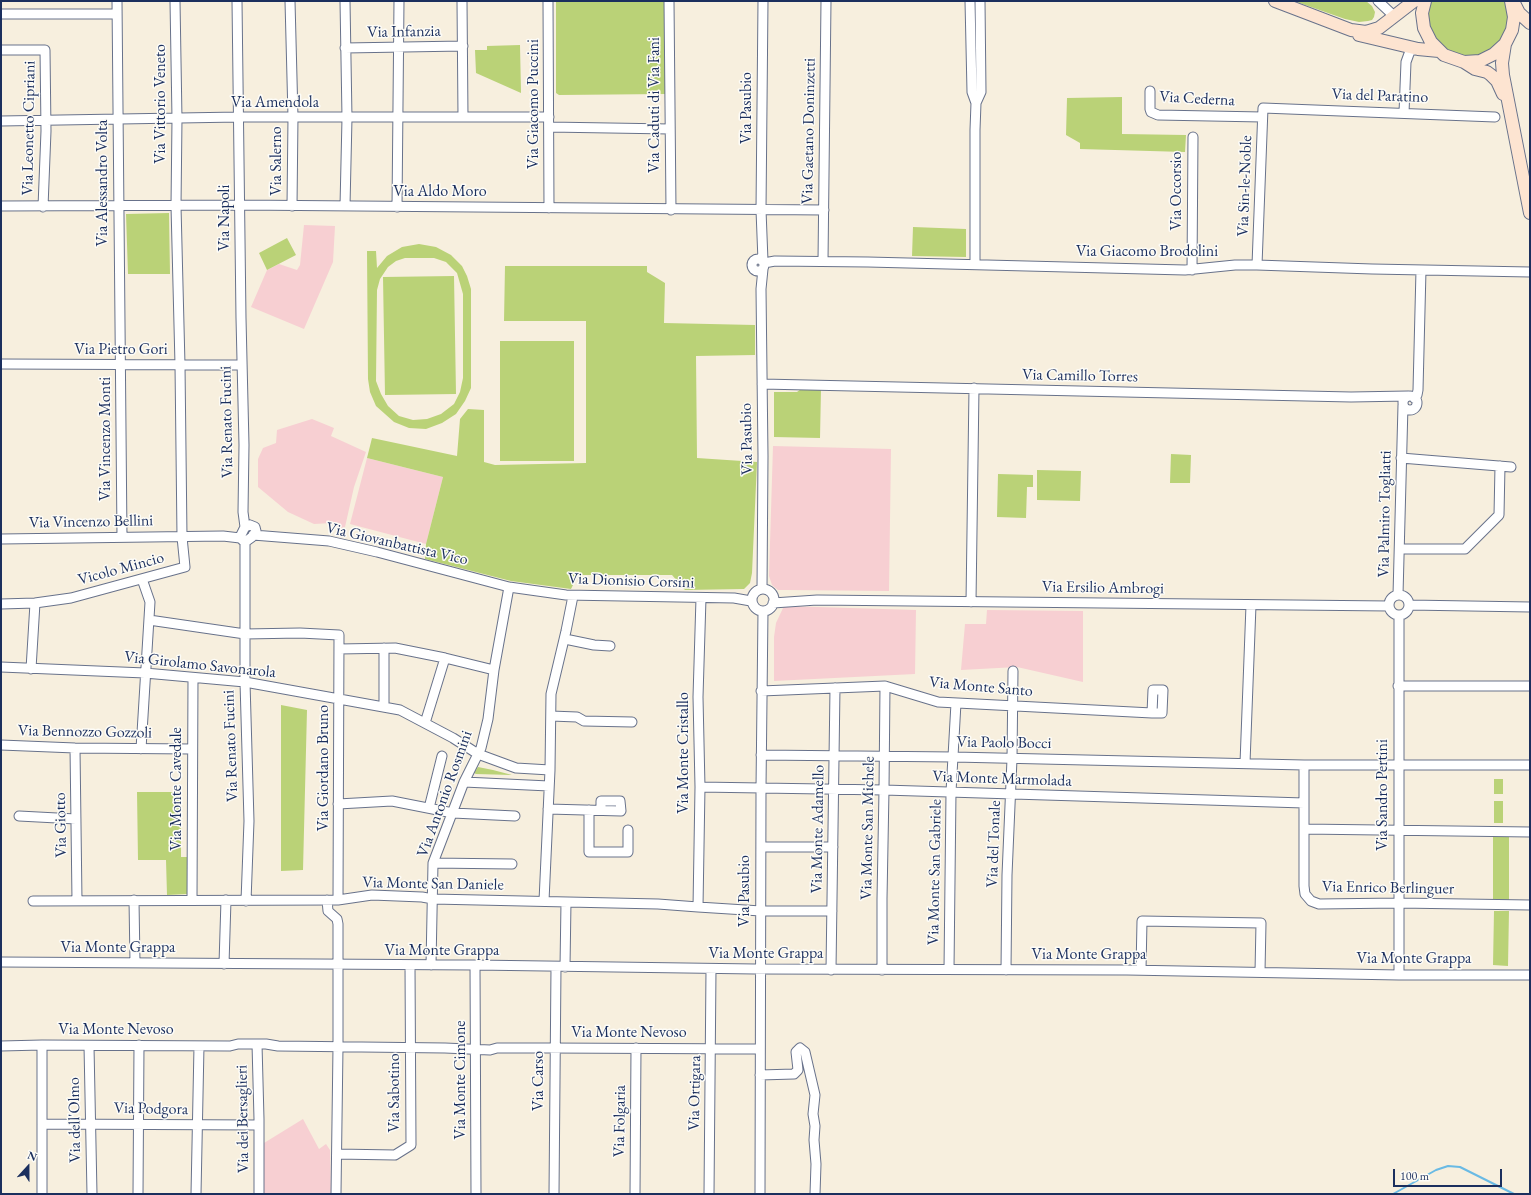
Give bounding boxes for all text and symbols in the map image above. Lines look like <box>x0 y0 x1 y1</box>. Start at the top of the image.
street label: Via Infanzia <box>367 22 441 42</box>
street label: Via Caduti di Via Fani <box>645 37 665 173</box>
street label: Via Giacomo Puccini <box>524 39 544 169</box>
street label: Via Vittorio Veneto <box>151 44 171 164</box>
street label: Via Gaetano Doninzetti <box>798 58 820 204</box>
street label: Via Leonetto Cipriani <box>18 60 40 196</box>
street label: Via Pasubio <box>737 72 757 144</box>
street label: Via del Paratino <box>1331 85 1429 107</box>
street label: Via Cederna <box>1159 87 1235 111</box>
street label: Via Amendola <box>231 93 319 113</box>
street label: Via Alessandro Volta <box>93 120 113 246</box>
street label: Via Salerno <box>267 126 287 196</box>
street label: Via Sin-le-Noble <box>1234 135 1256 237</box>
street label: Via Occorsio <box>1167 152 1187 230</box>
street label: Via Aldo Moro <box>393 182 487 202</box>
street label: Via Napoli <box>215 185 235 251</box>
street label: Via Giacomo Brodolini <box>1076 242 1218 262</box>
street label: Via Pietro Gori <box>74 340 168 360</box>
street label: Via Camillo Torres <box>1022 365 1138 387</box>
street label: Via Renato Fucini <box>216 366 238 478</box>
street label: Via Vincenzo Monti <box>96 377 116 501</box>
street label: Via Pasubio <box>737 403 757 475</box>
street label: Via Palmiro Togliatti <box>1374 450 1396 578</box>
street label: Via Vincenzo Bellini <box>29 511 153 533</box>
street label: Via Giovanbattista Vico <box>324 518 470 570</box>
street label: Vicolo Mincio <box>76 548 166 590</box>
street label: Via Dionisio Corsini <box>567 569 695 593</box>
street label: Via Ersilio Ambrogi <box>1042 577 1164 599</box>
street label: Via Girolamo Savonarola <box>123 647 277 683</box>
street label: Via Monte Santo <box>928 673 1034 701</box>
street label: Via Renato Fucini <box>219 690 243 802</box>
street label: Via Monte Cristallo <box>674 692 694 814</box>
street label: Via Giordano Bruno <box>314 705 334 831</box>
street label: Via Bennozzo Gozzoli <box>18 721 152 743</box>
street label: Via Monte Cavedale <box>167 727 187 851</box>
street label: Via Antonio Rosmini <box>413 728 477 860</box>
street label: Via Paolo Bocci <box>956 733 1052 753</box>
street label: Via Sandro Pertini <box>1373 739 1393 851</box>
street label: Via Monte San Michele <box>857 756 879 900</box>
street label: Via Monte Adamello <box>807 764 829 894</box>
street label: Via Monte Marmolada <box>932 767 1072 791</box>
street label: Via Giotto <box>51 792 71 858</box>
street label: Via Monte San Gabriele <box>924 799 946 945</box>
street label: Via del Tonale <box>983 800 1005 888</box>
street label: Via Pasubio <box>735 855 755 927</box>
street label: Via Monte San Daniele <box>362 873 504 895</box>
street label: Via Enrico Berlinguer <box>1322 877 1454 899</box>
street label: Via Monte Grappa <box>61 938 175 958</box>
street label: Via Monte Grappa <box>385 941 499 961</box>
street label: Via Monte Grappa <box>709 944 823 964</box>
street label: Via Monte Grappa <box>1032 945 1146 965</box>
street label: Via Monte Grappa <box>1357 949 1471 969</box>
street label: Via Monte Nevoso <box>58 1020 174 1040</box>
street label: Via Monte Cimone <box>451 1020 471 1140</box>
street label: Via Monte Nevoso <box>571 1023 687 1043</box>
street label: Via Carso <box>529 1051 549 1111</box>
street label: Via Sabotino <box>385 1053 405 1133</box>
street label: Via Ortigara <box>685 1055 705 1131</box>
street label: Via dei Bersaglieri <box>232 1065 254 1173</box>
street label: Via dell'Olmo <box>65 1077 85 1163</box>
street label: Via Folgaria <box>610 1085 630 1157</box>
street label: Via Podgora <box>114 1099 188 1119</box>
north arrow <box>8 1147 48 1187</box>
text: N <box>26 1148 39 1164</box>
scale bar <box>1395 1161 1504 1187</box>
text: 100 m <box>1400 1168 1429 1184</box>

